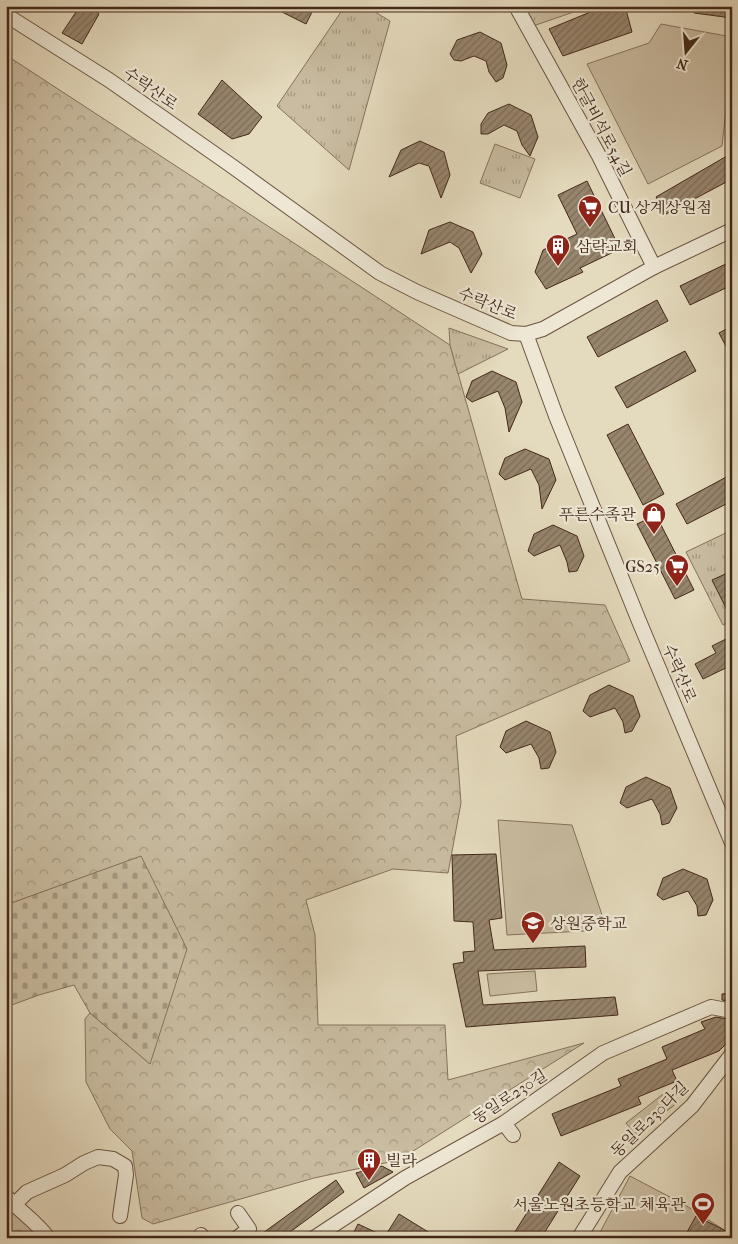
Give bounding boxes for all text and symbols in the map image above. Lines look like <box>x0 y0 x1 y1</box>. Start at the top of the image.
north arrow <box>660 28 710 78</box>
text: N <box>674 54 690 74</box>
street label: 수락산로 <box>120 63 182 114</box>
street label: 한글비석로54길 <box>568 75 636 180</box>
supermarket icon: CU 상계상원점 <box>577 194 603 228</box>
place label: CU 상계상원점 <box>608 198 712 217</box>
building icon: 삼락교회 <box>545 233 571 267</box>
place label: 삼락교회 <box>576 237 638 256</box>
street label: 수락산로 <box>456 283 521 324</box>
shop icon: 푸른수족관 <box>641 501 667 535</box>
place label: 푸른수족관 <box>559 505 637 524</box>
supermarket icon: GS25 <box>664 553 690 587</box>
place label: GS25 <box>625 557 660 576</box>
street label: 수락산로 <box>659 641 701 706</box>
school or university icon: 상원중학교 <box>520 910 546 944</box>
place label: 상원중학교 <box>550 914 627 933</box>
street label: 동일로230길 <box>468 1065 550 1128</box>
street label: 동일로230다길 <box>606 1077 692 1161</box>
building icon: 빌라 <box>356 1147 382 1181</box>
place label: 빌라 <box>386 1151 417 1170</box>
sports icon: 서울노원초등학교 체육관 <box>690 1191 716 1225</box>
place label: 서울노원초등학교 체육관 <box>513 1195 687 1214</box>

